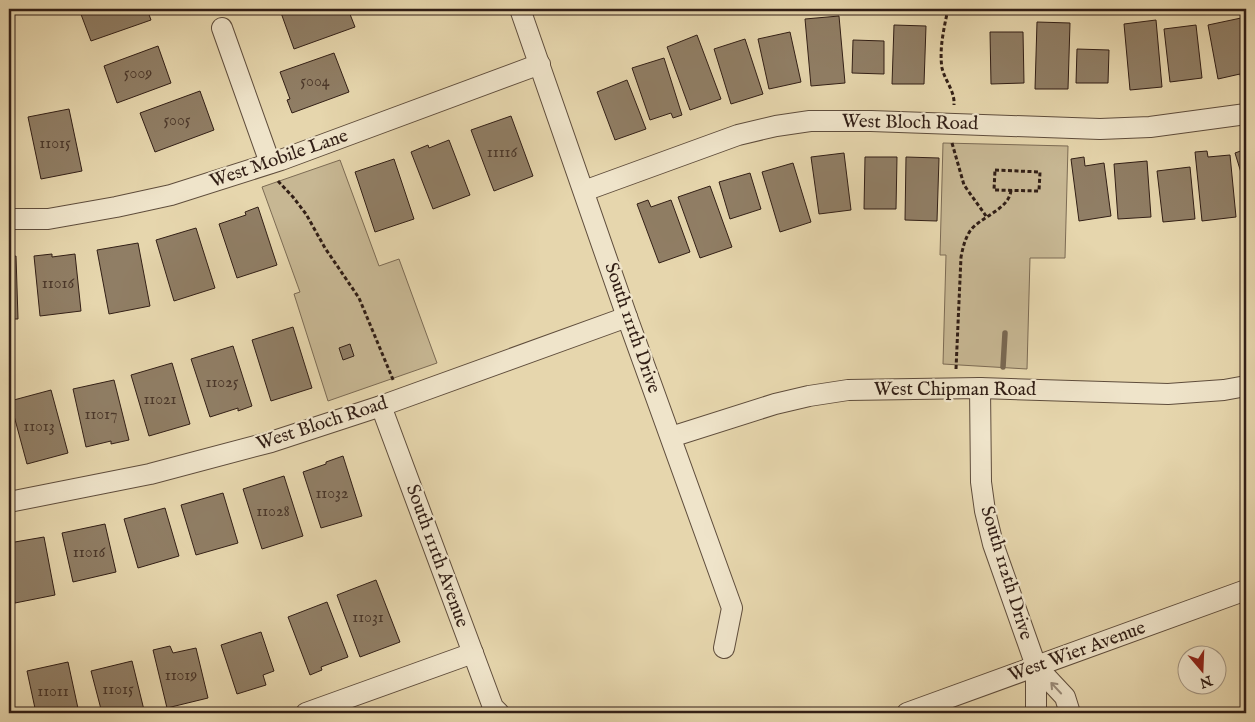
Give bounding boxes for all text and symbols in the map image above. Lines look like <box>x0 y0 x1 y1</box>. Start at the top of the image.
house number: 5009 <box>124 64 152 84</box>
house number: 5004 <box>300 72 330 92</box>
street label: West Bloch Road <box>842 110 979 136</box>
house number: 5005 <box>163 111 191 131</box>
street label: West Mobile Lane <box>207 124 352 194</box>
house number: 11015 <box>39 134 71 154</box>
house number: 11116 <box>487 143 518 163</box>
street label: South 111th Drive <box>598 259 666 397</box>
house number: 11016 <box>42 274 74 294</box>
house number: 11025 <box>206 373 239 393</box>
street label: West Chipman Road <box>874 378 1037 402</box>
house number: 11021 <box>143 390 177 410</box>
street label: West Bloch Road <box>253 391 391 457</box>
house number: 11017 <box>84 405 118 425</box>
house number: 11013 <box>23 417 55 437</box>
street label: South 111th Avenue <box>400 481 474 631</box>
house number: 11032 <box>315 484 349 504</box>
house number: 11028 <box>256 502 290 522</box>
street label: South 112th Drive <box>974 503 1038 643</box>
house number: 11016 <box>73 543 105 563</box>
house number: 11031 <box>352 608 384 628</box>
street label: West Wier Avenue <box>1005 616 1149 688</box>
north arrow <box>1178 644 1228 694</box>
house number: 11019 <box>165 666 197 686</box>
text: N <box>1197 671 1216 692</box>
house number: 11015 <box>102 680 134 700</box>
house number: 11011 <box>37 682 69 702</box>
one-way arrow <box>1050 682 1062 694</box>

